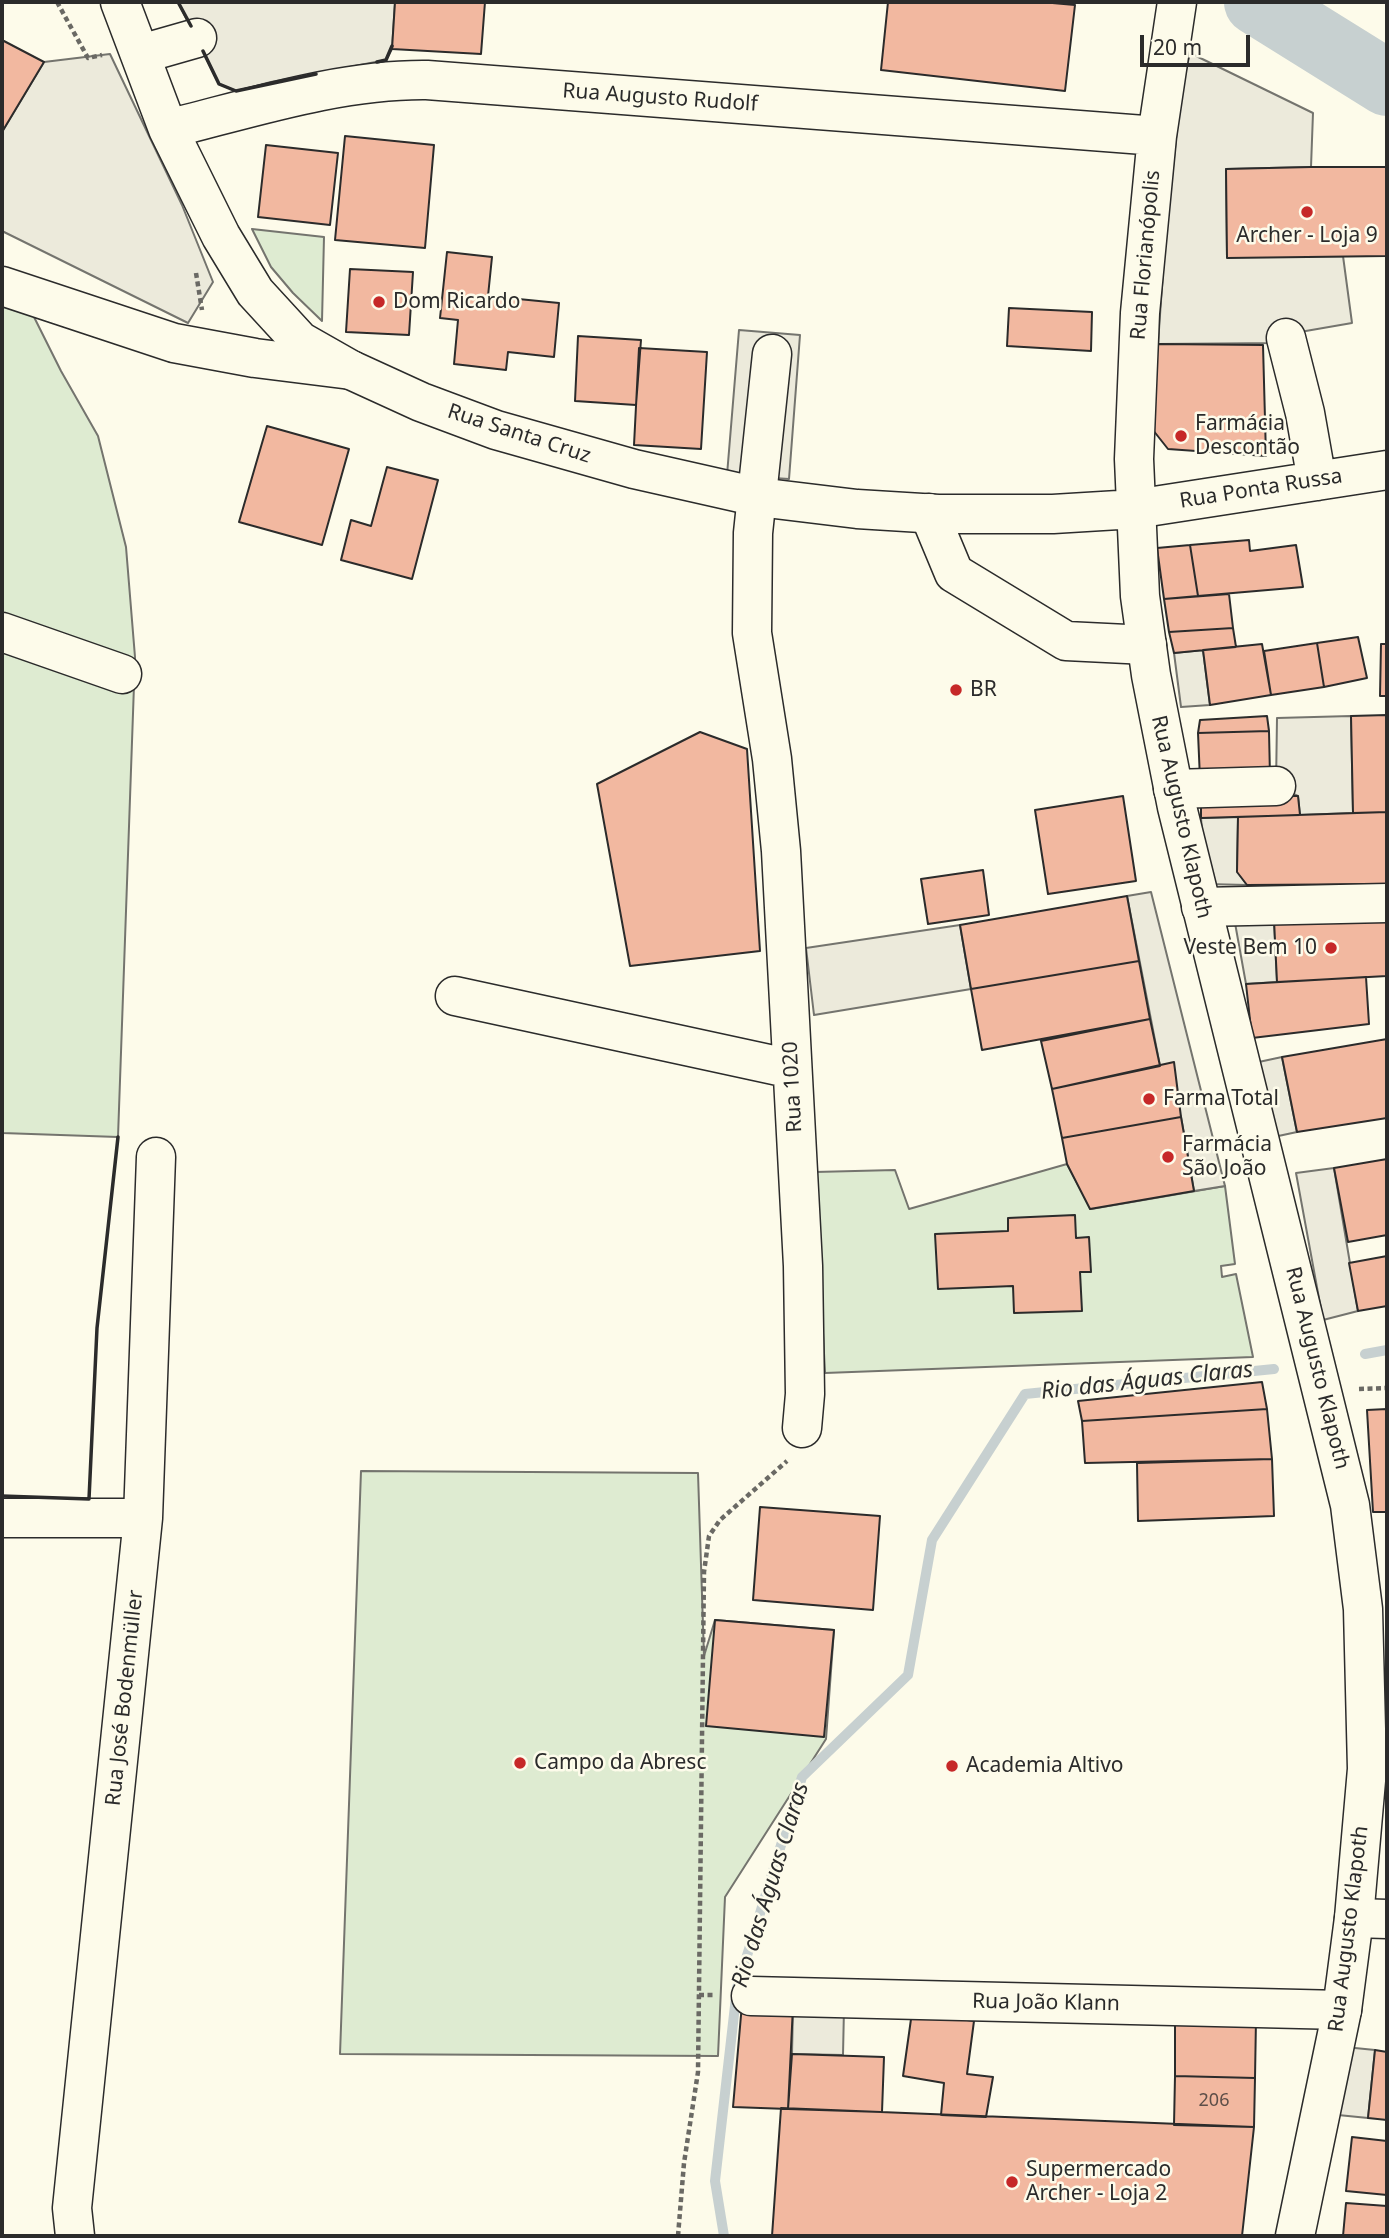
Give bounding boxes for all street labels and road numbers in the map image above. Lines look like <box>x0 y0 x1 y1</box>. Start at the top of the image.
street label: Rua Augusto Rudolf <box>562 79 758 117</box>
street label: Rua Florianópolis <box>1126 169 1166 341</box>
street label: Rua Santa Cruz <box>444 399 594 469</box>
street label: Rua Ponta Russa <box>1178 464 1344 514</box>
street label: Rua Augusto Klapoth <box>1145 713 1217 921</box>
street label: Rua 1020 <box>778 1041 808 1133</box>
street label: Rua Augusto Klapoth <box>1280 1264 1354 1472</box>
street label: Rua José Bodenmüller <box>101 1589 149 1807</box>
street label: Rua Augusto Klapoth <box>1324 1824 1374 2034</box>
street label: Rua João Klann <box>972 1989 1120 2017</box>

